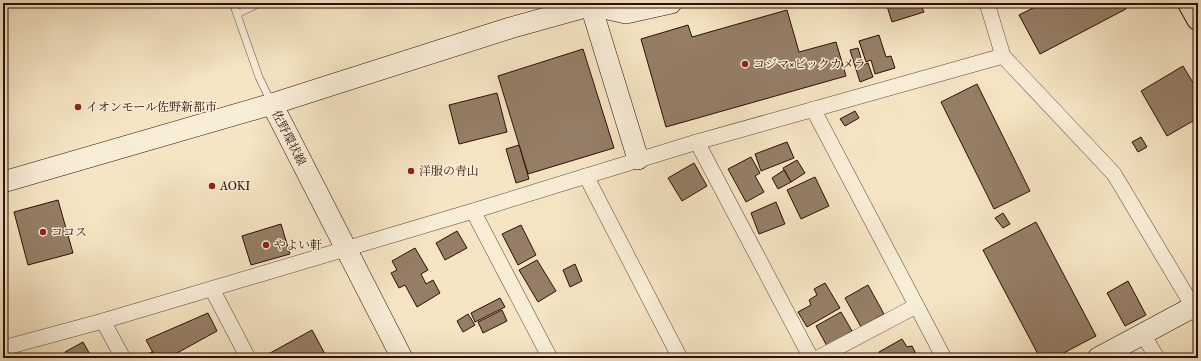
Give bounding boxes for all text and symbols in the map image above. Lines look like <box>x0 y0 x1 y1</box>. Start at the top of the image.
place label: コジマ×ビックカメラ <box>753 57 866 71</box>
marker: コジマ×ビックカメラ <box>740 59 750 69</box>
place label: イオンモール佐野新都市 <box>86 100 217 114</box>
marker: イオンモール佐野新都市 <box>73 102 83 112</box>
street label: 佐野環状線 <box>269 108 309 168</box>
place label: 洋服の青山 <box>419 164 479 178</box>
marker: 洋服の青山 <box>406 166 416 176</box>
place label: AOKI <box>219 179 250 193</box>
marker: AOKI <box>207 181 217 191</box>
place label: ココス <box>51 225 87 239</box>
marker: ココス <box>38 227 48 237</box>
place label: やよい軒 <box>274 238 322 252</box>
marker: やよい軒 <box>261 240 271 250</box>

